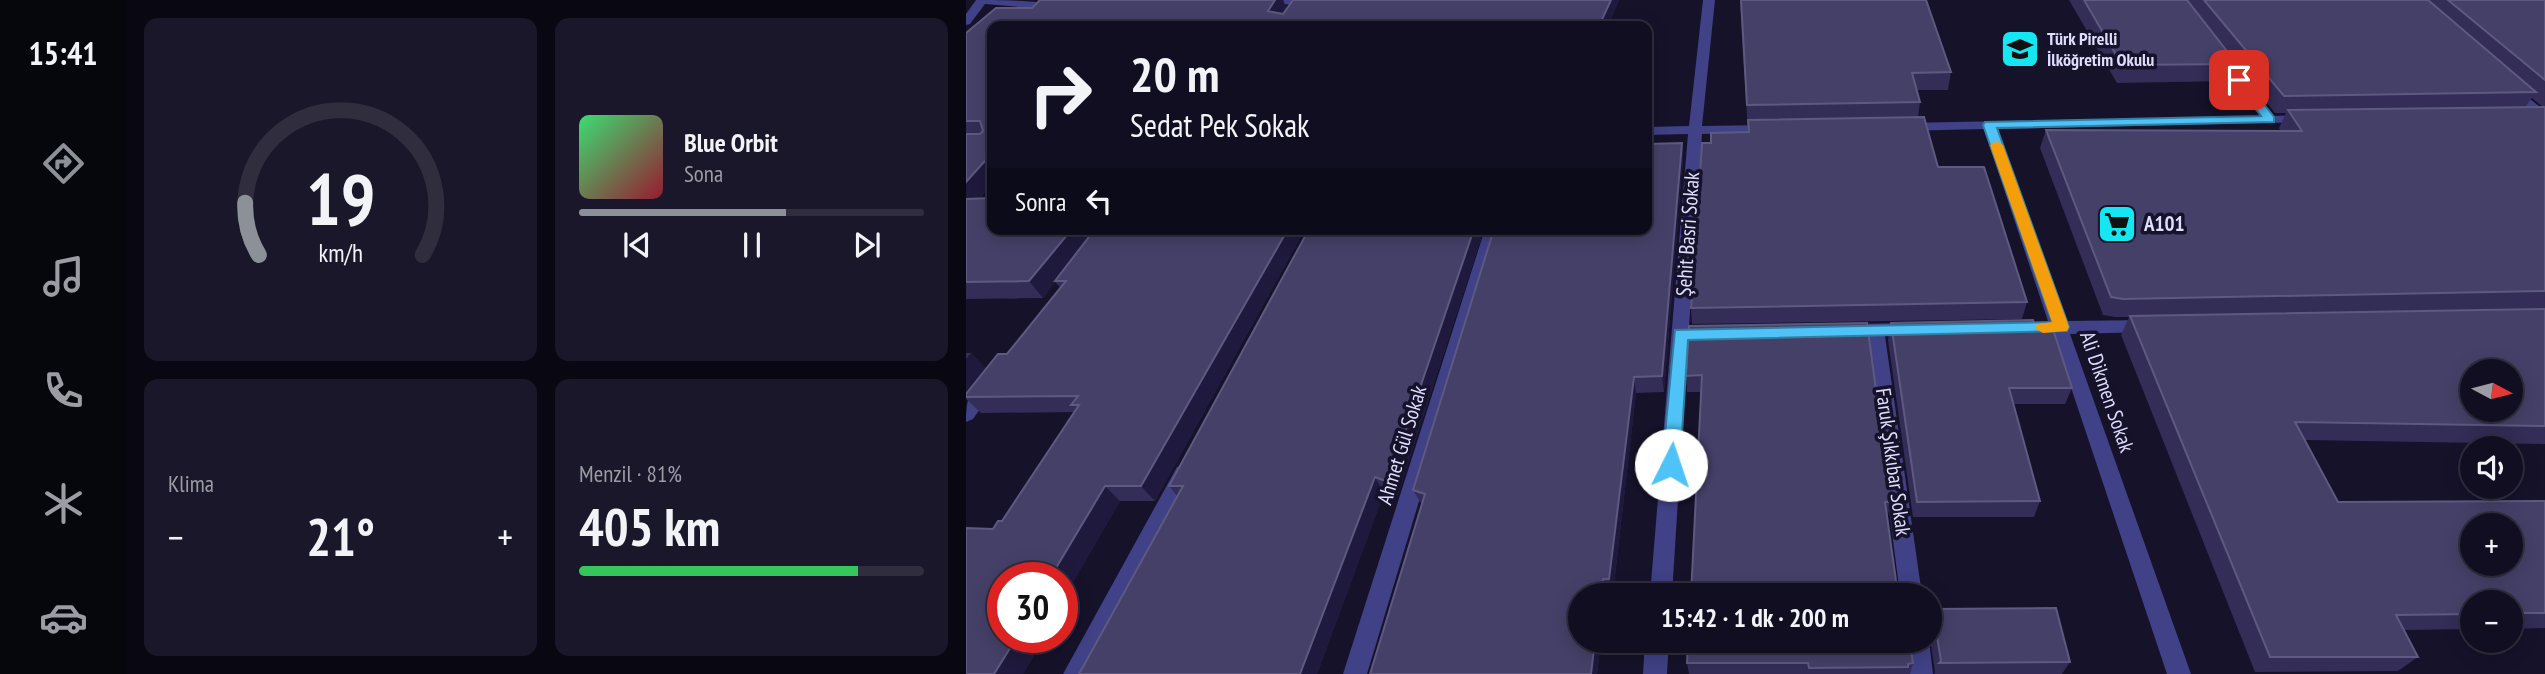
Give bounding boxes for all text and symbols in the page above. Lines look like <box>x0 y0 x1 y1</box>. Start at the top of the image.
place label: Türk Pirelli İlköğretim Okulu <box>2047 27 2154 71</box>
school or university icon: Türk Pirelli İlköğretim Okulu <box>1999 28 2041 70</box>
text: 15:41 <box>28 32 98 74</box>
text: 20 m <box>1130 42 1219 106</box>
icon: right <box>1015 49 1106 140</box>
pin <box>2209 50 2269 110</box>
icon: arrive <box>2220 61 2258 99</box>
text: Sedat Pek Sokak <box>1130 104 1309 146</box>
text: Blue Orbit <box>684 126 778 159</box>
icon: directions <box>39 139 88 188</box>
text: 19 <box>306 152 375 246</box>
text: Sona <box>684 159 723 188</box>
street label: Şehit Basri Sokak <box>1670 171 1705 297</box>
icon: left <box>1080 182 1118 220</box>
text: Sonra <box>1015 185 1066 218</box>
supermarket icon: A101 <box>2096 203 2138 245</box>
place label: A101 <box>2143 210 2185 237</box>
icon: previous <box>618 226 656 264</box>
icon: pause <box>733 226 771 264</box>
icon: next <box>848 226 886 264</box>
text: km/h <box>318 237 363 269</box>
icon: music <box>39 252 88 301</box>
street label: Ali Dikmen Sokak <box>2074 328 2141 456</box>
north arrow <box>2460 359 2524 422</box>
map controls <box>2460 359 2523 653</box>
icon: phone <box>39 366 88 415</box>
street label: Ahmet Gül Sokak <box>1371 382 1432 508</box>
street label: Faruk Şıkkıbar Sokak <box>1870 386 1917 538</box>
position arrow <box>1634 428 1708 502</box>
button: sound <box>2460 436 2523 499</box>
text: Menzil · 81% <box>579 459 682 488</box>
text: Klima <box>168 469 214 498</box>
icon: climate <box>39 479 88 528</box>
text: 405 km <box>579 493 720 560</box>
text: 21° <box>306 503 375 570</box>
text: − <box>168 512 184 561</box>
text: + <box>497 512 513 561</box>
button: + <box>2460 513 2523 576</box>
speed limit sign: 30 <box>987 562 1078 653</box>
button: − <box>2460 590 2523 653</box>
icon: car <box>39 593 88 642</box>
text: 15:42 · 1 dk · 200 m <box>1661 601 1849 634</box>

